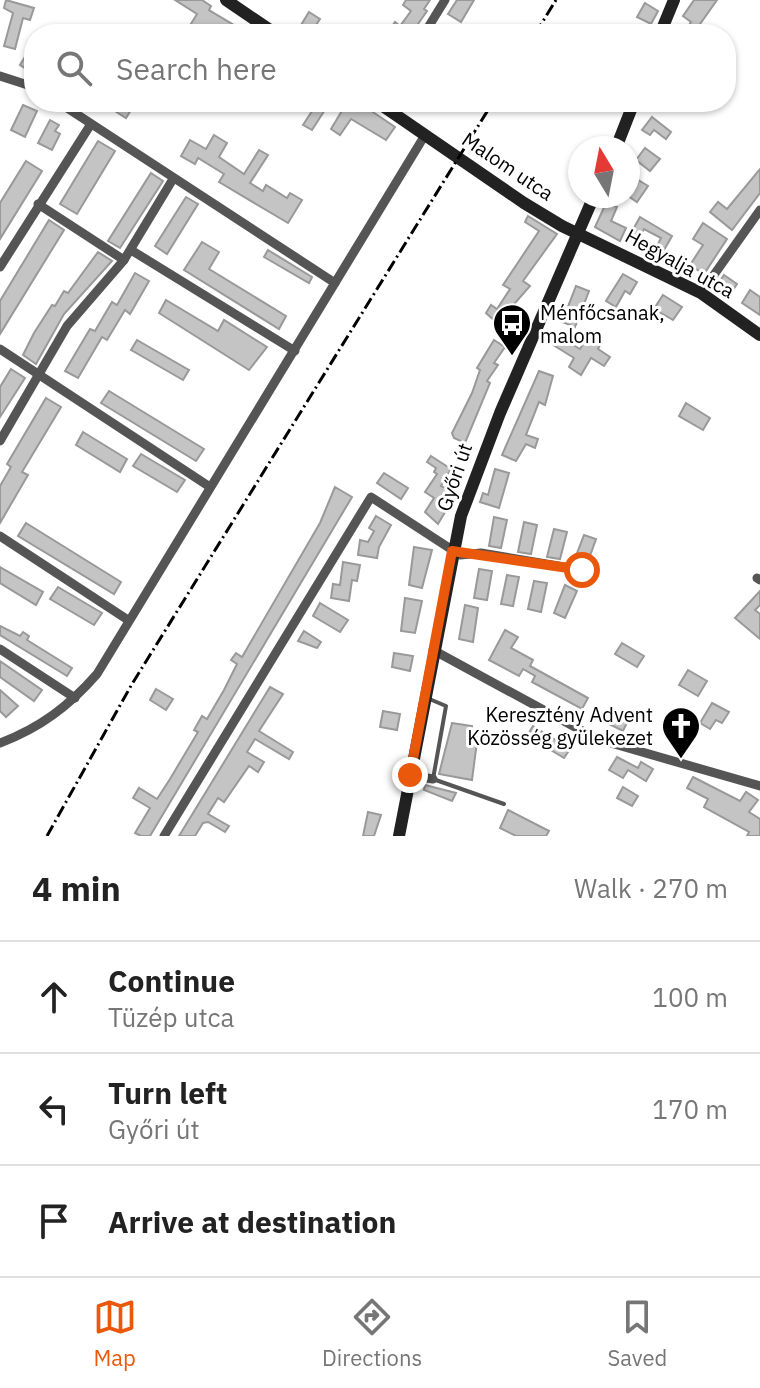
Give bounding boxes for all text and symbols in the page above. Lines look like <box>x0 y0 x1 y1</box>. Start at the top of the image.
search box <box>24 24 736 112</box>
icon: search <box>52 46 96 90</box>
text: Search here <box>116 49 277 88</box>
street label: Malom utca <box>457 126 559 207</box>
north arrow <box>568 136 640 208</box>
street label: Hegyalja utca <box>621 222 740 304</box>
place label: Ménfőcsanak, malom <box>540 299 665 349</box>
bus stop icon: Ménfőcsanak, malom <box>491 302 533 357</box>
street label: Győri út <box>430 439 478 515</box>
route start <box>564 552 600 588</box>
place label: Keresztény Advent Közösség gyülekezet <box>467 701 653 751</box>
church icon: Keresztény Advent Közösség gyülekezet <box>660 705 702 760</box>
route end <box>392 757 428 793</box>
text: 4 min <box>32 866 121 910</box>
text: Walk · 270 m <box>574 871 728 905</box>
text: Continue <box>108 961 235 1000</box>
icon: ahead <box>32 975 76 1019</box>
text: 100 m <box>652 980 728 1014</box>
text: Tüzép utca <box>108 1000 234 1034</box>
text: Turn left <box>108 1073 227 1112</box>
icon: left <box>32 1087 76 1131</box>
text: 170 m <box>652 1092 728 1126</box>
text: Győri út <box>108 1112 200 1146</box>
icon: arrive <box>32 1199 76 1243</box>
text: Arrive at destination <box>108 1202 396 1241</box>
tab: Map <box>93 1295 137 1372</box>
tab: Directions <box>322 1295 422 1372</box>
tab: Saved <box>607 1295 667 1372</box>

